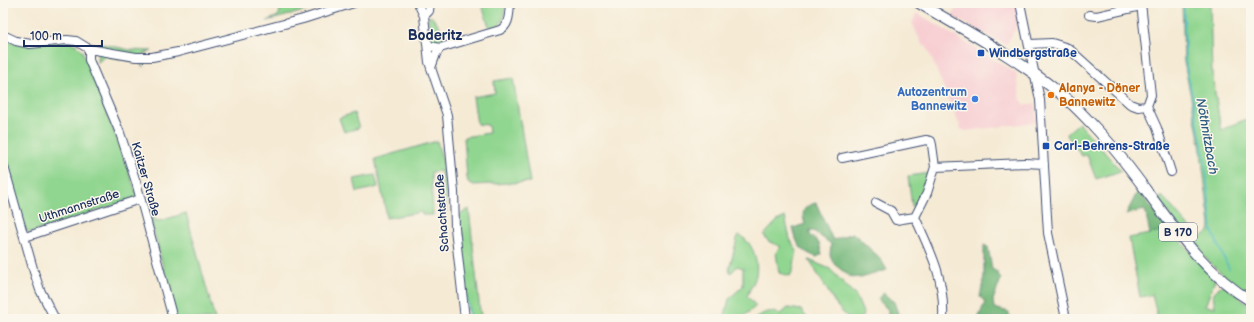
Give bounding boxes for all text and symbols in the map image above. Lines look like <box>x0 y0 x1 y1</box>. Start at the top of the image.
scale bar <box>24 22 102 48</box>
district label: Boderitz <box>408 27 462 44</box>
text: 100 m <box>30 29 62 44</box>
place label: Windbergstraße <box>989 46 1077 61</box>
marker: Windbergstraße <box>976 48 986 58</box>
place label: Alanya - Döner Bannewitz <box>1058 81 1140 110</box>
place label: Autozentrum Bannewitz <box>897 85 967 114</box>
marker: Alanya - Döner Bannewitz <box>1046 90 1056 100</box>
marker: Autozentrum Bannewitz <box>970 94 980 104</box>
water label: Nöthnitzbach <box>1192 97 1222 176</box>
place label: Carl-Behrens-Straße <box>1054 139 1170 154</box>
street label: Kaitzer Straße <box>128 140 163 218</box>
marker: Carl-Behrens-Straße <box>1041 141 1051 151</box>
street label: Schachtstraße <box>432 174 453 252</box>
street label: Uthmannstraße <box>37 186 121 227</box>
road number: B 170 <box>1159 223 1197 241</box>

